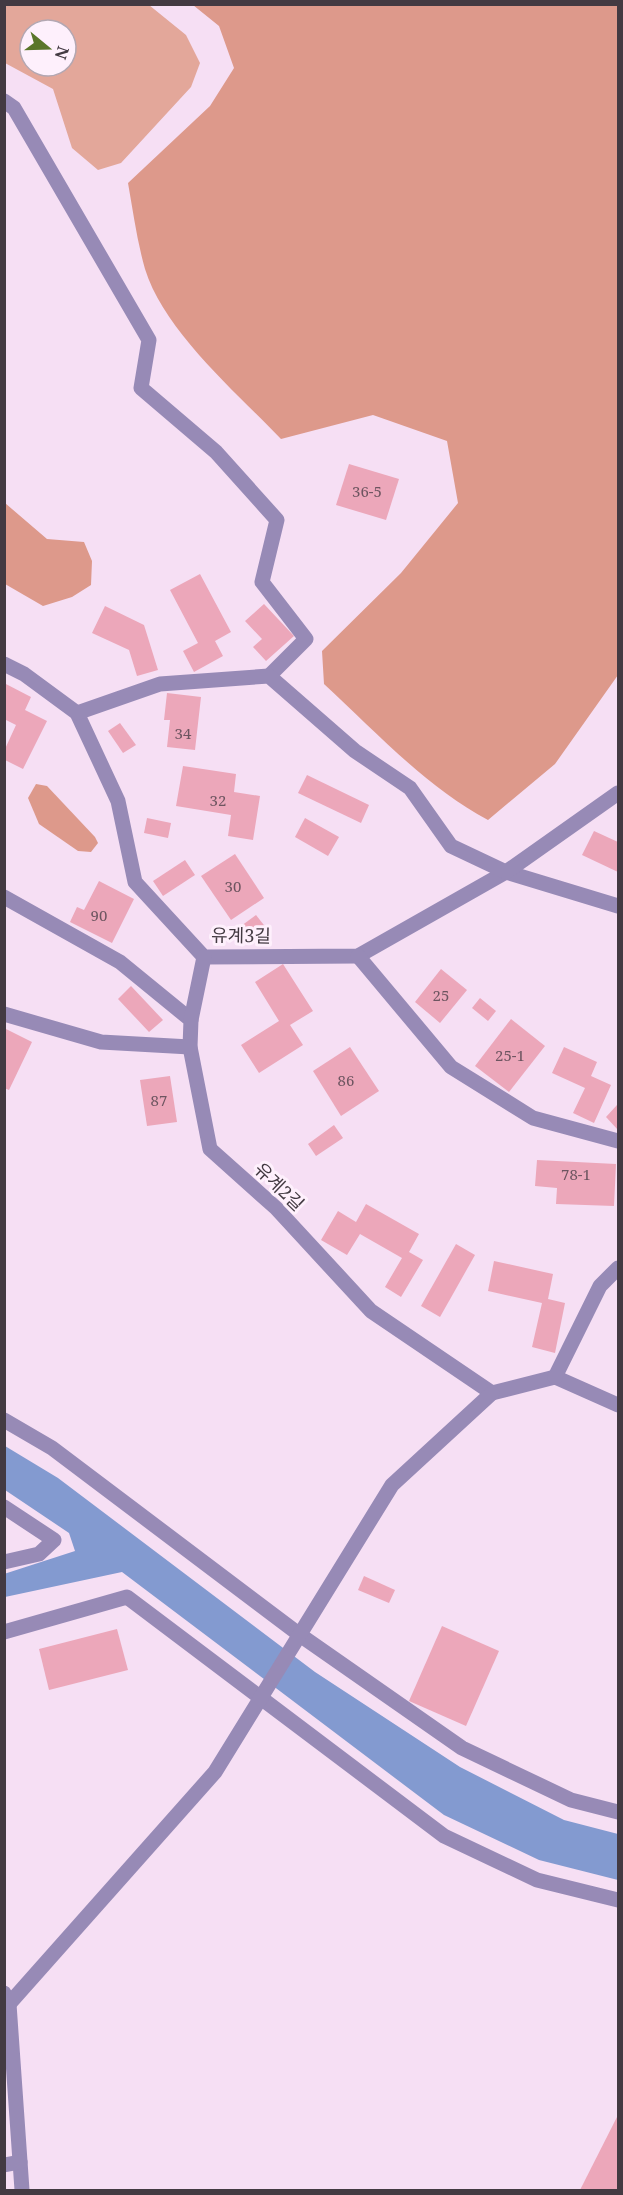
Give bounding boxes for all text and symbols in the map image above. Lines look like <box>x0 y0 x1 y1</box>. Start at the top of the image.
north arrow <box>18 18 78 78</box>
text: N <box>50 43 75 63</box>
house number: 36-5 <box>352 481 382 501</box>
house number: 34 <box>175 723 192 743</box>
house number: 32 <box>210 790 226 810</box>
house number: 30 <box>225 876 241 896</box>
house number: 90 <box>91 905 107 925</box>
street label: 유계3길 <box>211 922 271 948</box>
house number: 25 <box>433 985 449 1005</box>
house number: 25-1 <box>495 1045 525 1065</box>
house number: 86 <box>338 1070 354 1090</box>
house number: 87 <box>151 1090 167 1110</box>
street label: 유계2길 <box>250 1157 310 1216</box>
house number: 78-1 <box>561 1164 591 1184</box>

